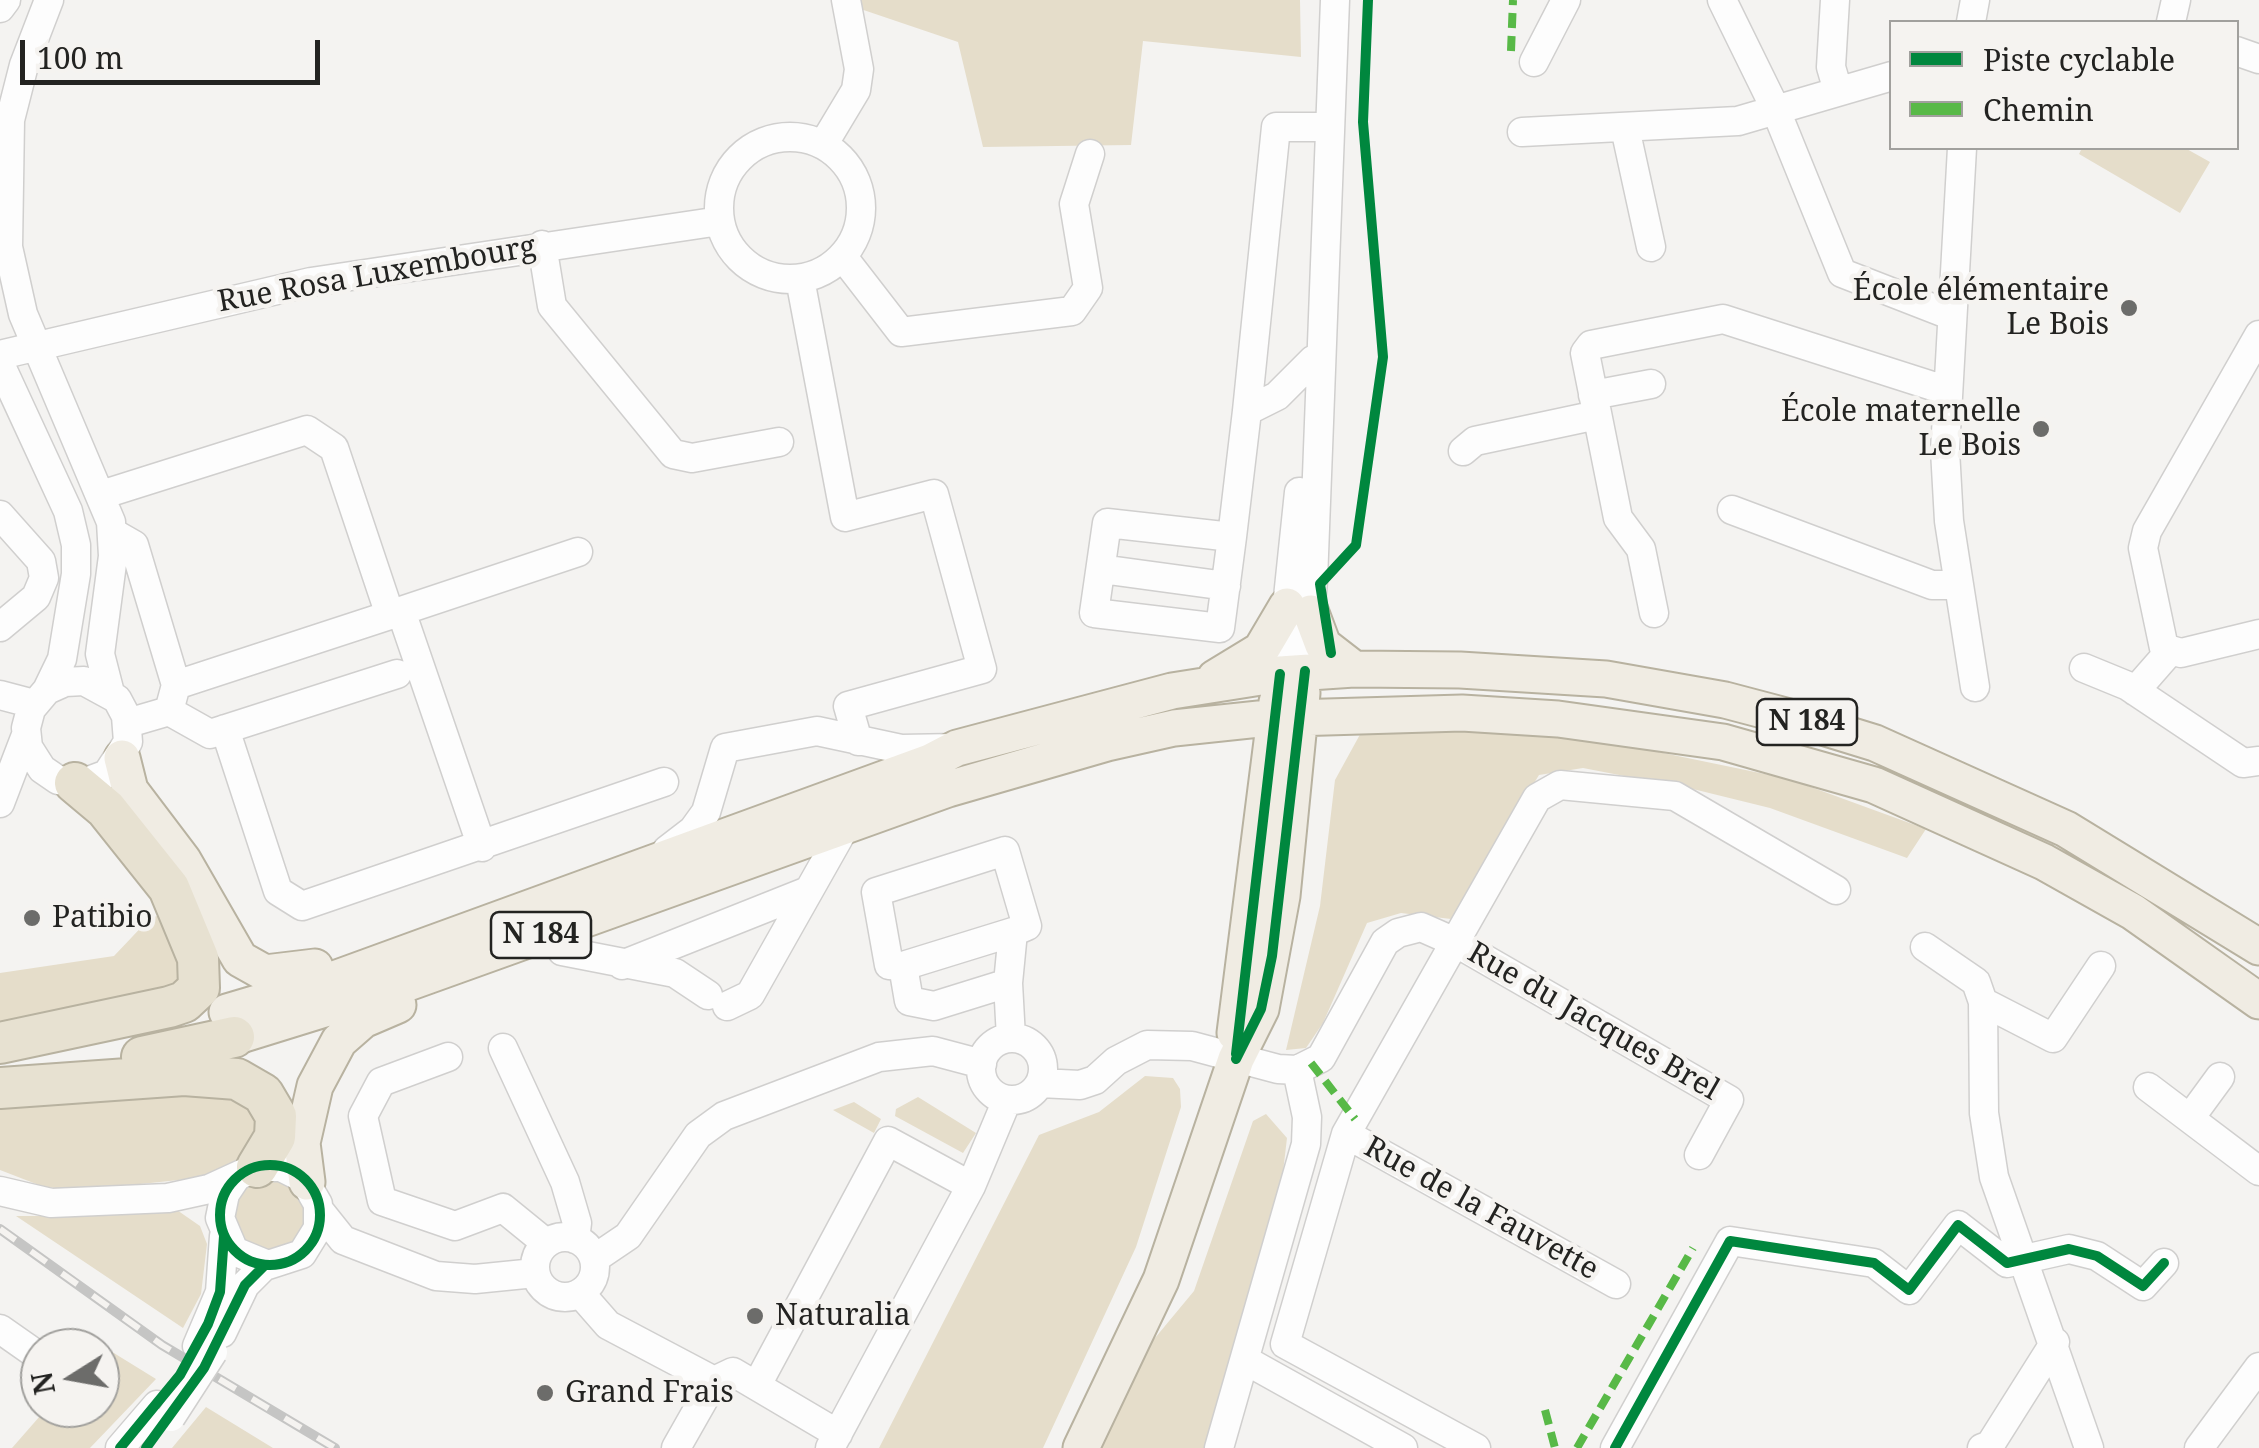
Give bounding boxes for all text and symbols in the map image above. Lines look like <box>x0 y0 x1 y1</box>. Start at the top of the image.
scale bar <box>25 20 325 82</box>
legend <box>1889 20 2239 150</box>
text: 100 m <box>37 37 123 78</box>
text: Piste cyclable <box>1983 39 2175 80</box>
text: Chemin <box>1983 89 2094 130</box>
street label: Rue Rosa Luxembourg <box>215 229 539 321</box>
place label: École élémentaire Le Bois <box>1853 273 2109 344</box>
marker: École élémentaire Le Bois <box>2118 297 2140 319</box>
place label: École maternelle Le Bois <box>1781 394 2021 464</box>
marker: École maternelle Le Bois <box>2030 418 2052 440</box>
road number: N 184 <box>1757 699 1857 745</box>
place label: Patibio <box>52 900 152 936</box>
marker: Patibio <box>21 907 43 929</box>
road number: N 184 <box>491 912 591 958</box>
street label: Rue du Jacques Brel <box>1461 935 1725 1109</box>
street label: Rue de la Fauvette <box>1358 1130 1604 1288</box>
place label: Naturalia <box>775 1298 911 1334</box>
marker: Naturalia <box>744 1305 766 1327</box>
north arrow <box>20 1328 120 1428</box>
text: N <box>22 1369 63 1398</box>
place label: Grand Frais <box>565 1375 734 1411</box>
marker: Grand Frais <box>534 1382 556 1404</box>

